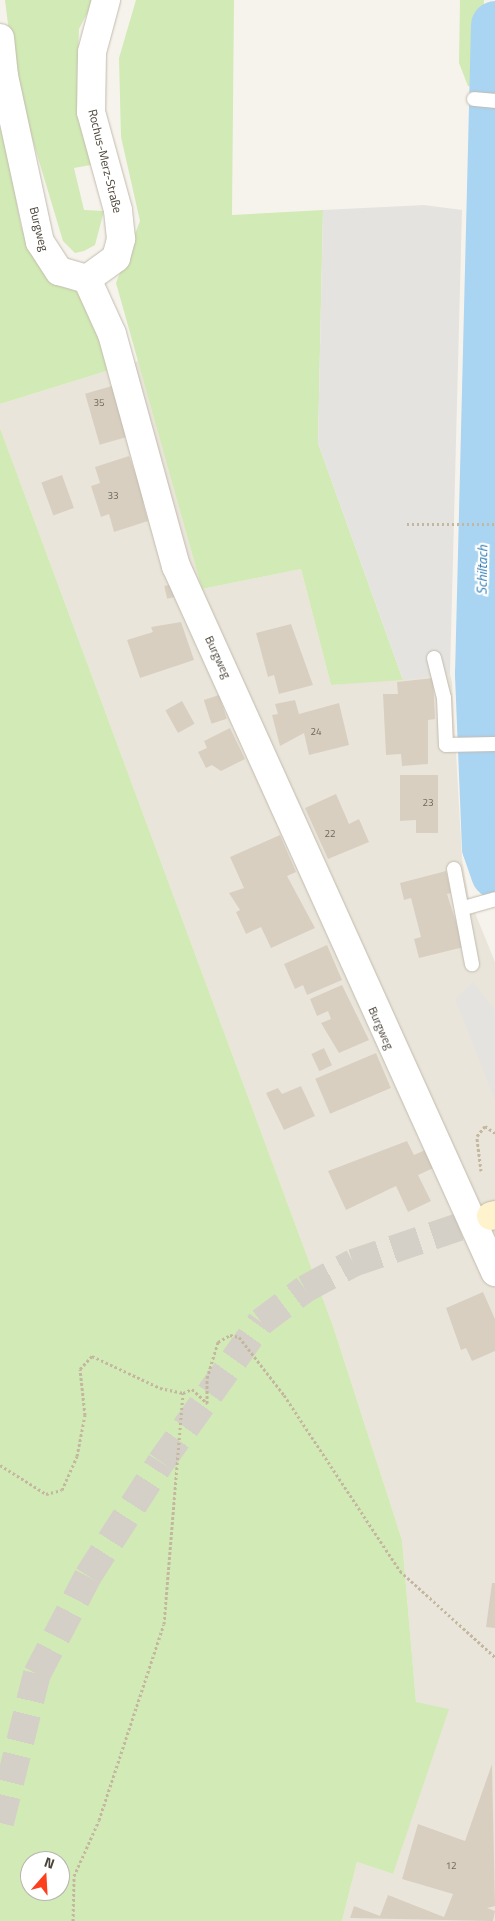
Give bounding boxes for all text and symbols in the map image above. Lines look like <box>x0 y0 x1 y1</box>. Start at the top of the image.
street label: Rochus-Merz-Straße <box>85 108 125 214</box>
street label: Burgweg <box>27 205 51 253</box>
house number: 35 <box>93 397 105 409</box>
house number: 33 <box>107 490 119 502</box>
water label: Schiltach <box>473 545 491 595</box>
street label: Burgweg <box>202 633 234 681</box>
house number: 24 <box>310 726 322 738</box>
house number: 23 <box>422 797 434 809</box>
house number: 22 <box>324 828 336 840</box>
street label: Burgweg <box>365 1004 397 1052</box>
north arrow <box>20 1851 70 1901</box>
text: N <box>42 1851 58 1874</box>
house number: 12 <box>445 1860 457 1872</box>

